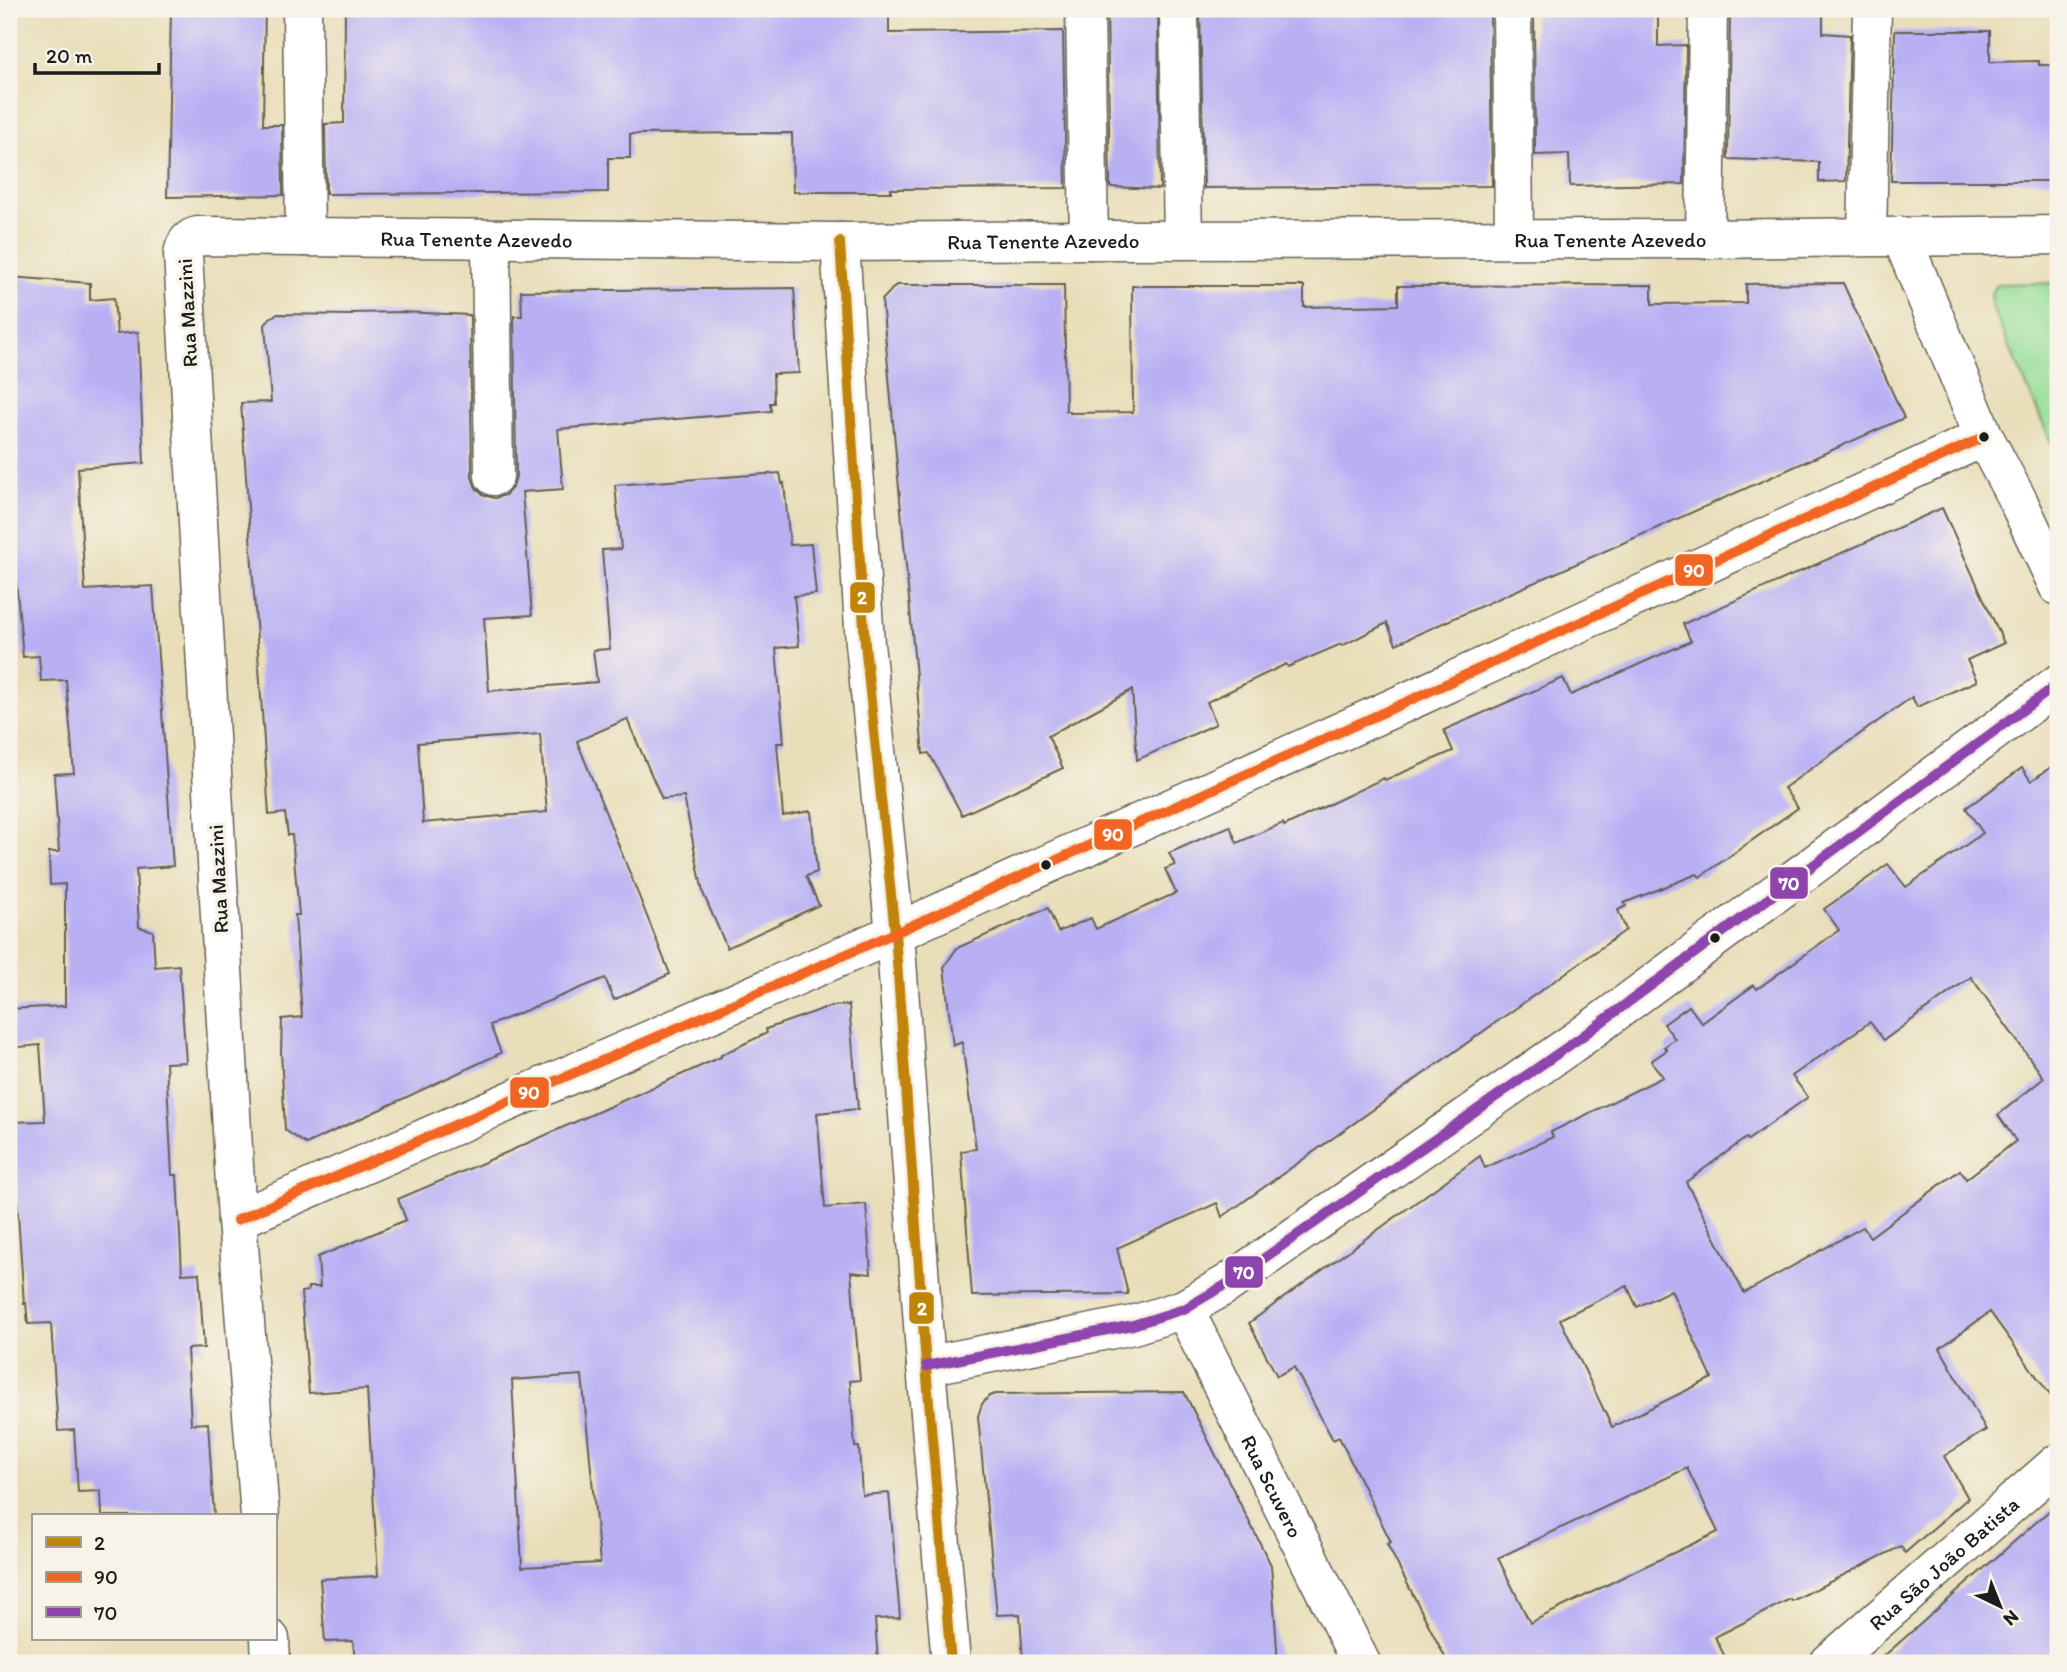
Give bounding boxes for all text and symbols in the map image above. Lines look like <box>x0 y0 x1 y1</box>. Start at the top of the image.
scale bar <box>35 32 159 76</box>
text: 20 m <box>46 43 93 68</box>
street label: Rua Tenente Azevedo <box>380 225 573 252</box>
street label: Rua Tenente Azevedo <box>1514 226 1706 252</box>
street label: Rua Tenente Azevedo <box>947 227 1139 254</box>
street label: Rua Mazzini <box>172 258 202 368</box>
unlabelled marker <box>1977 430 1991 444</box>
line badge: 90 <box>1674 553 1714 587</box>
text: 90 <box>1683 559 1705 582</box>
line badge: 2 <box>849 581 876 614</box>
text: 2 <box>857 586 867 609</box>
line badge: 90 <box>1093 818 1133 851</box>
text: 90 <box>1102 823 1124 846</box>
street label: Rua Mazzini <box>203 824 233 934</box>
unlabelled marker <box>1039 858 1053 872</box>
line badge: 70 <box>1769 866 1809 900</box>
text: 70 <box>1777 872 1800 895</box>
unlabelled marker <box>1708 931 1722 945</box>
line badge: 90 <box>509 1076 550 1109</box>
text: 90 <box>518 1081 540 1104</box>
line badge: 70 <box>1224 1255 1264 1289</box>
text: 70 <box>1232 1261 1255 1284</box>
line badge: 2 <box>908 1291 935 1325</box>
text: 2 <box>917 1297 927 1320</box>
street label: Rua Scuvero <box>1236 1431 1309 1542</box>
street label: Rua São João Batista <box>1864 1491 2023 1635</box>
legend <box>32 1514 276 1640</box>
text: 2 <box>94 1530 105 1555</box>
text: 90 <box>94 1564 118 1589</box>
north arrow <box>1966 1570 2036 1640</box>
text: 70 <box>94 1600 117 1625</box>
text: N <box>1999 1605 2024 1631</box>

